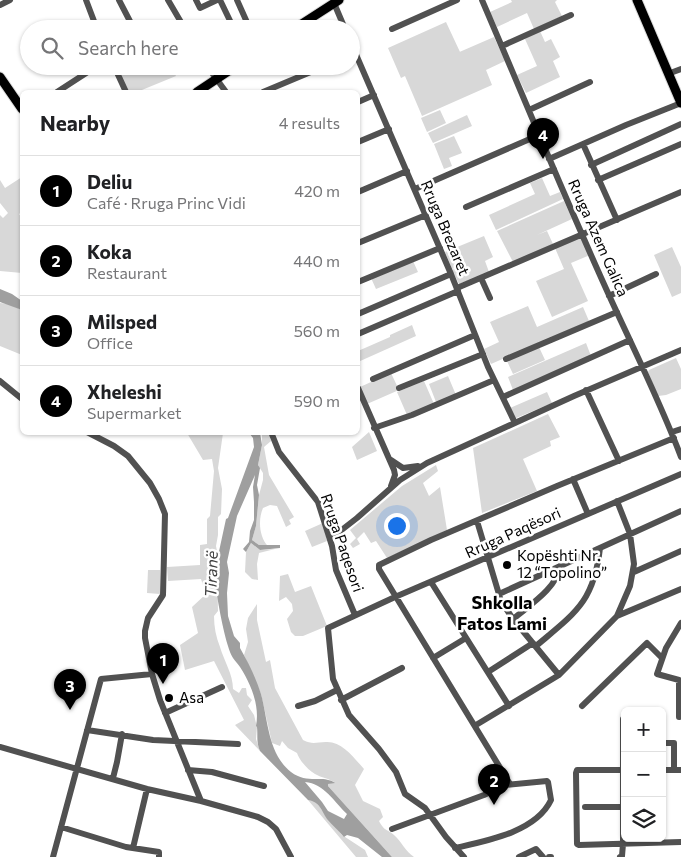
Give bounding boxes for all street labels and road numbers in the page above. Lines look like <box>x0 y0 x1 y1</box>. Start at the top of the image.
street label: Rruga Azem Galica <box>565 176 633 299</box>
street label: Rruga Brezaret <box>418 177 474 278</box>
street label: Rruga Paqesori <box>318 491 368 594</box>
street label: Rruga Paqësori <box>462 503 563 561</box>

